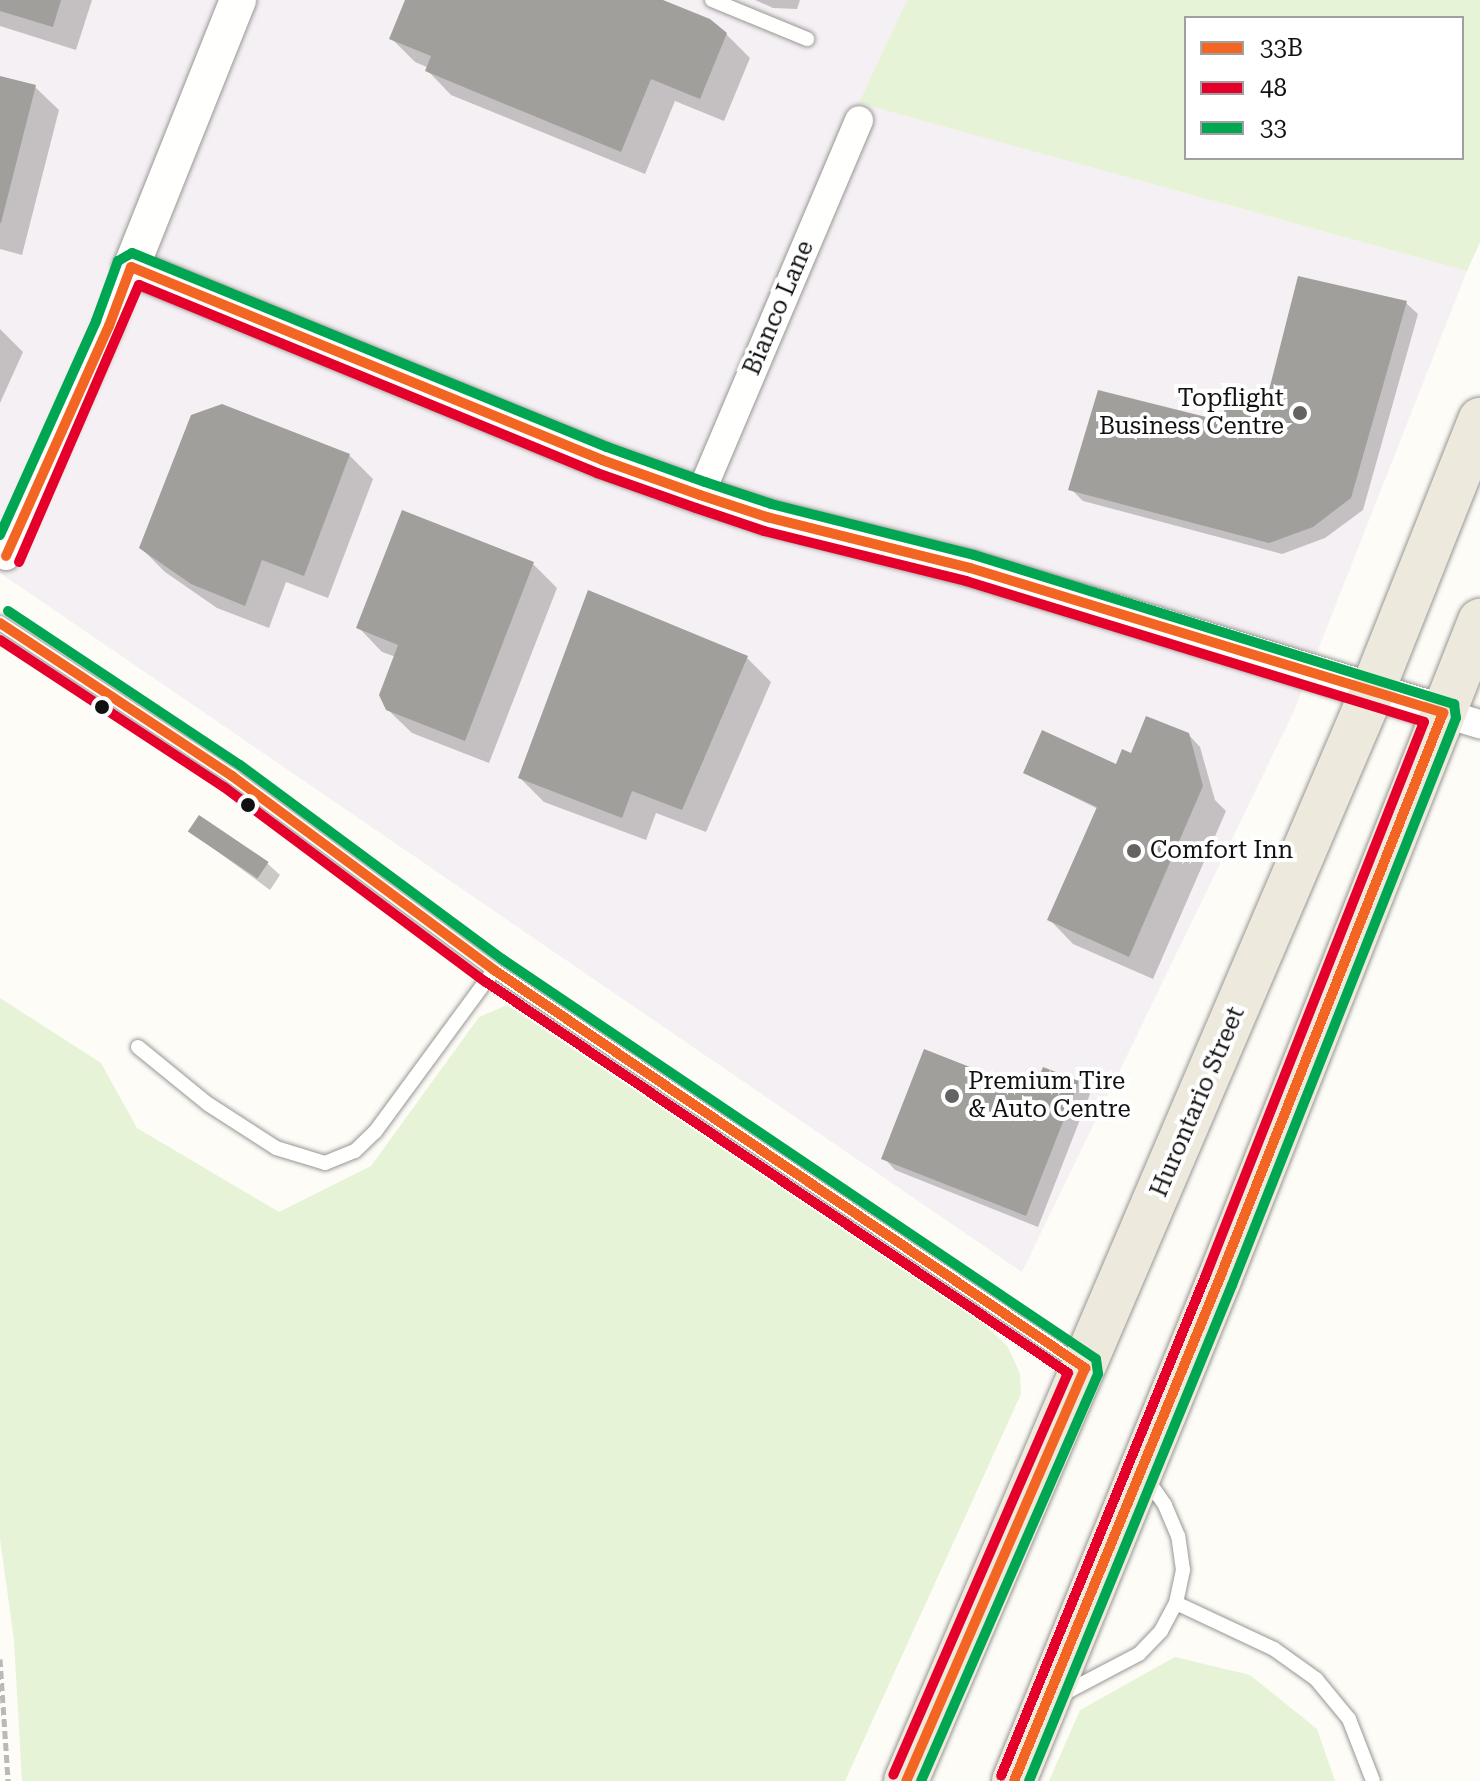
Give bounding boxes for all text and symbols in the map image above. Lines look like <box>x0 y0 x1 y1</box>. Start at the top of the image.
legend <box>1184 16 1464 160</box>
text: 33B <box>1260 34 1303 62</box>
text: 48 <box>1260 74 1287 102</box>
text: 33 <box>1260 114 1287 142</box>
street label: Bianco Lane <box>738 236 820 380</box>
place label: Topflight Business Centre <box>1099 385 1284 441</box>
marker: Topflight Business Centre <box>1291 404 1309 422</box>
unlabelled marker <box>94 699 110 715</box>
unlabelled marker <box>240 797 256 813</box>
place label: Comfort Inn <box>1150 837 1293 865</box>
marker: Comfort Inn <box>1125 842 1143 860</box>
street label: Hurontario Street <box>1145 1003 1251 1201</box>
place label: Premium Tire & Auto Centre <box>968 1068 1131 1124</box>
marker: Premium Tire & Auto Centre <box>943 1087 961 1105</box>

